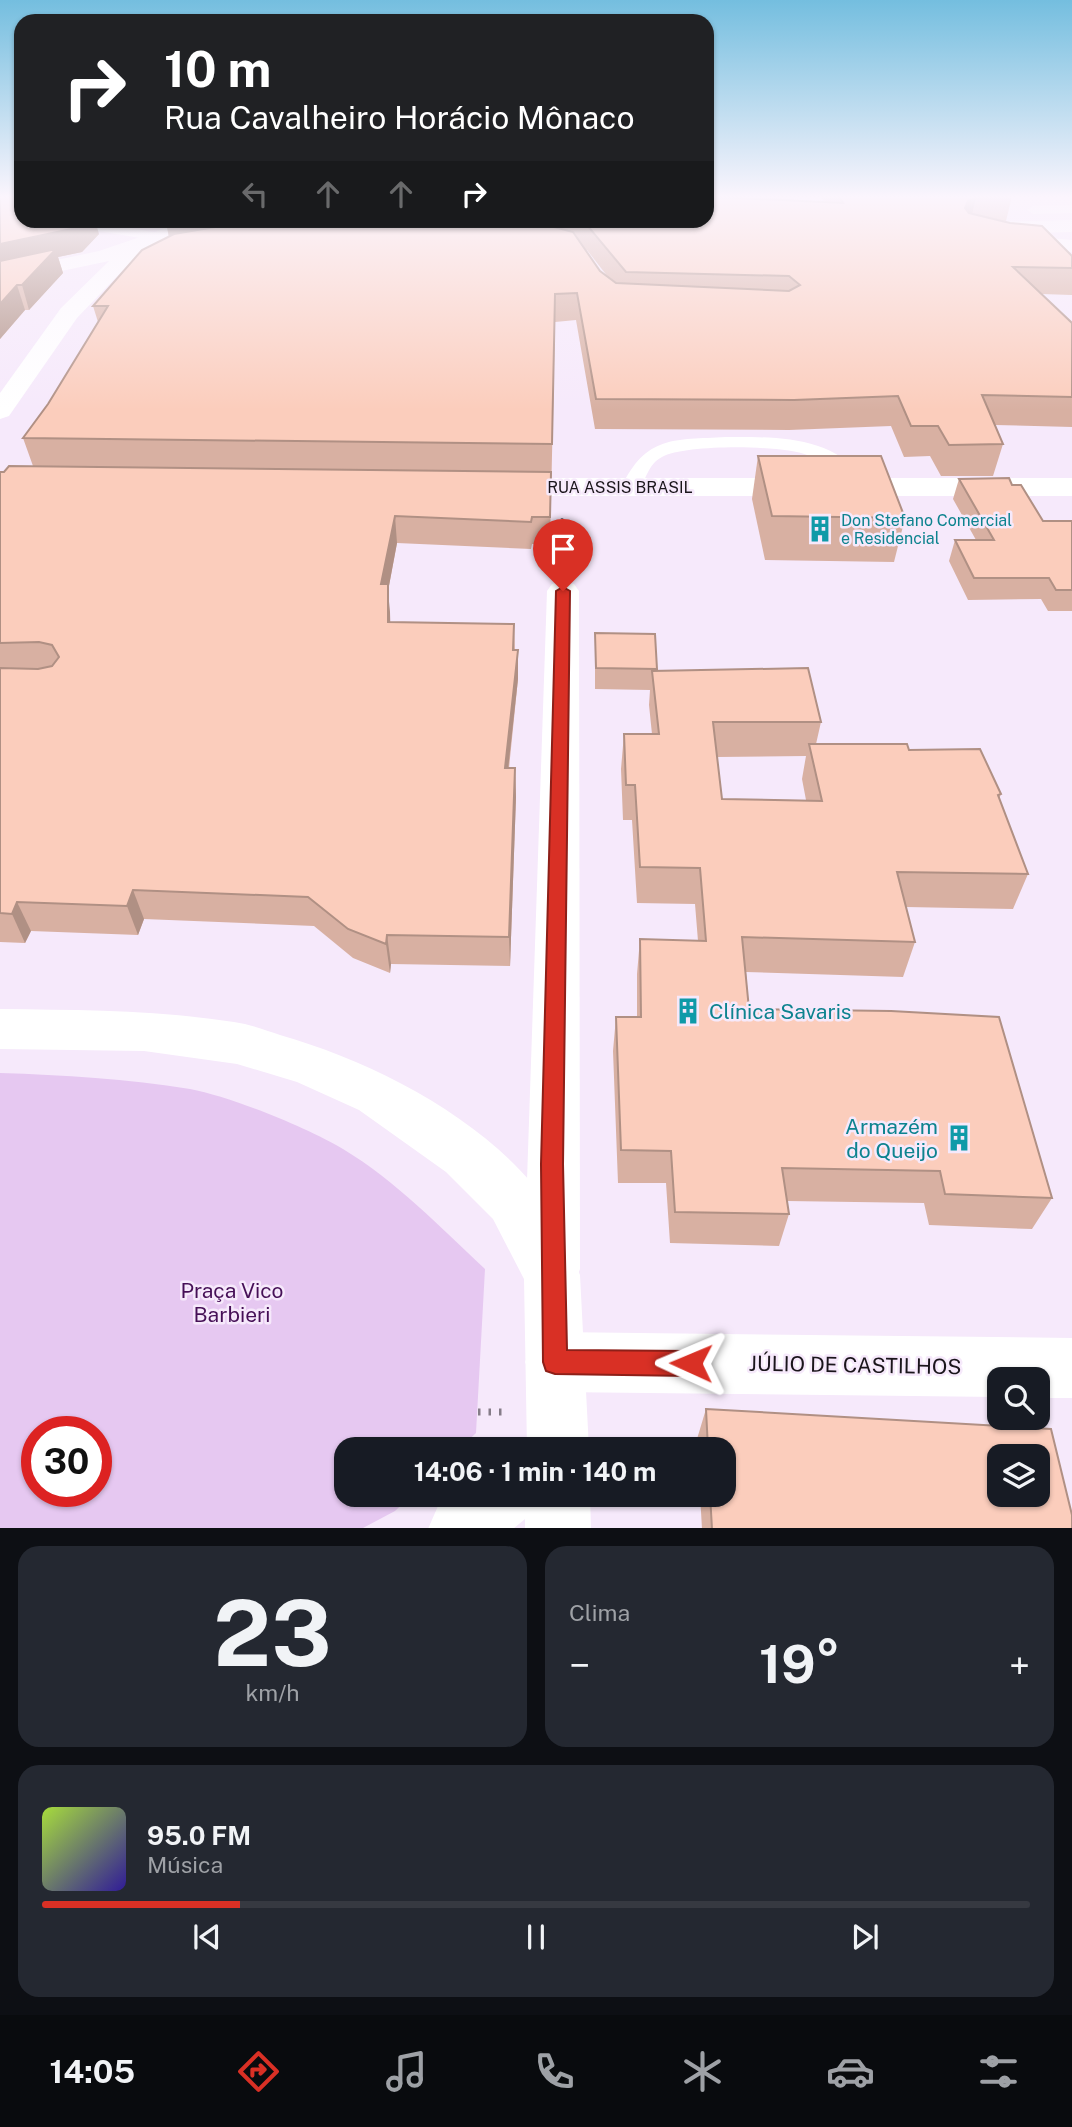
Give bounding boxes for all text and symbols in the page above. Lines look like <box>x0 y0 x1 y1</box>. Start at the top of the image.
text: 10 m <box>164 40 271 98</box>
icon: right <box>49 42 140 133</box>
text: Rua Cavalheiro Horácio Mônaco <box>164 99 635 136</box>
icon: left <box>236 175 274 213</box>
icon: ahead <box>309 175 347 213</box>
icon: ahead <box>382 175 420 213</box>
icon: right <box>455 175 493 213</box>
street label: RUA ASSIS BRASIL <box>547 478 693 497</box>
place label: Don Stefano Comercial e Residencial <box>841 511 1012 548</box>
building icon: Don Stefano Comercial e Residencial <box>805 514 835 544</box>
pin <box>533 519 593 591</box>
icon: arrive <box>544 530 582 568</box>
building icon: Clínica Savaris <box>673 996 703 1026</box>
place label: Clínica Savaris <box>709 999 852 1024</box>
place label: Armazém do Queijo <box>845 1114 938 1163</box>
building icon: Armazém do Queijo <box>944 1123 974 1153</box>
park label: Praça Vico Barbieri <box>181 1278 283 1327</box>
position arrow <box>654 1326 728 1400</box>
street label: JÚLIO DE CASTILHOS <box>748 1351 962 1379</box>
map controls <box>987 1367 1050 1507</box>
button: search <box>987 1367 1050 1430</box>
speed limit sign: 30 <box>21 1416 112 1507</box>
button: layers <box>987 1444 1050 1507</box>
text: 14:06 · 1 min · 140 m <box>414 1456 656 1487</box>
text: 23 <box>213 1580 332 1686</box>
text: Clima <box>569 1599 630 1626</box>
text: 19° <box>759 1634 840 1695</box>
text: − <box>569 1643 590 1688</box>
text: + <box>1009 1643 1030 1688</box>
text: km/h <box>245 1679 300 1706</box>
text: 95.0 FM <box>147 1820 251 1851</box>
text: Música <box>147 1851 223 1878</box>
icon: previous <box>188 1918 226 1956</box>
icon: pause <box>517 1918 555 1956</box>
icon: next <box>846 1918 884 1956</box>
icon: directions <box>234 2047 283 2096</box>
icon: music <box>382 2047 431 2096</box>
icon: phone <box>530 2047 579 2096</box>
icon: climate <box>678 2047 727 2096</box>
icon: car <box>826 2047 875 2096</box>
icon: filters <box>974 2047 1023 2096</box>
text: 14:05 <box>49 2053 135 2090</box>

